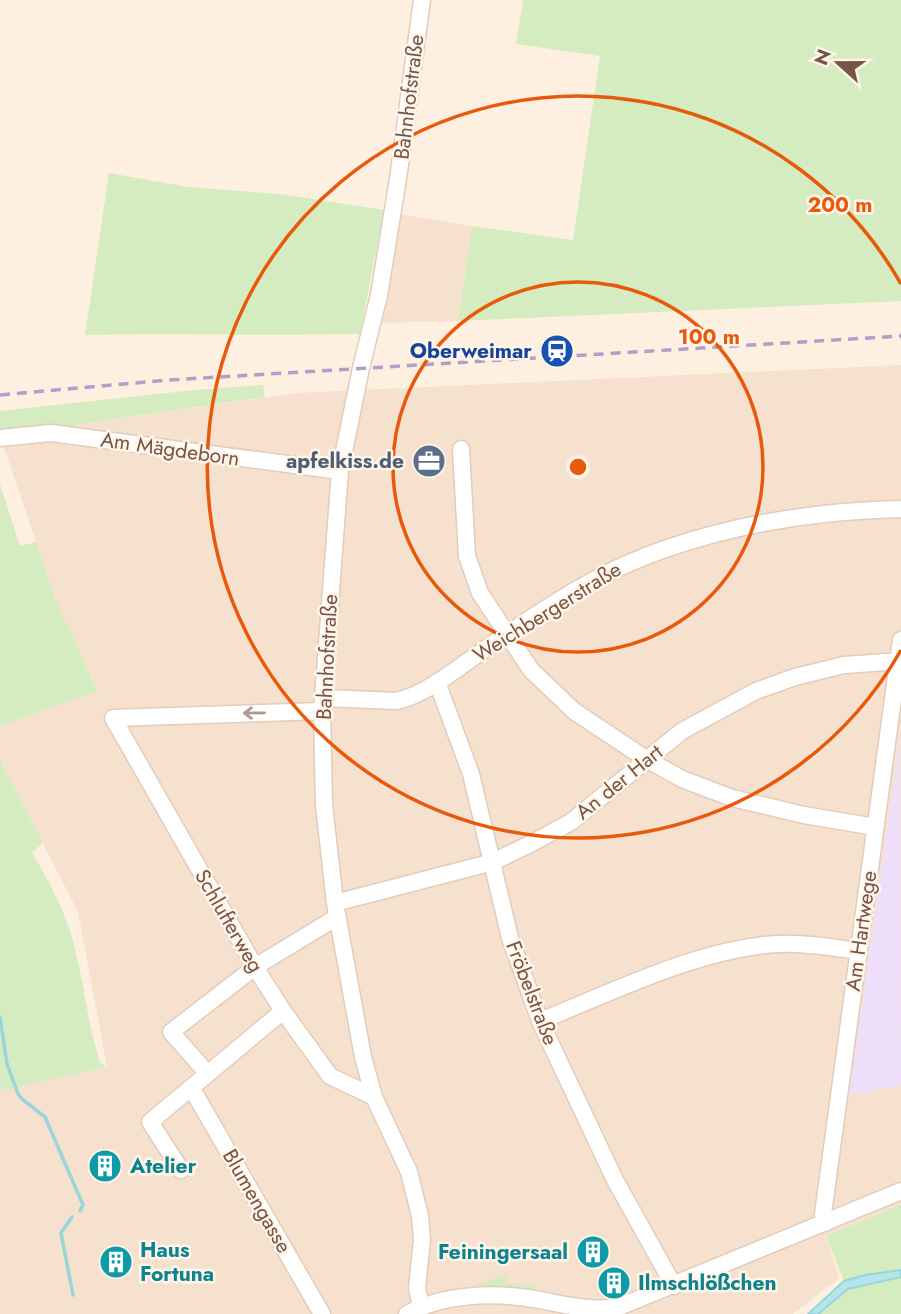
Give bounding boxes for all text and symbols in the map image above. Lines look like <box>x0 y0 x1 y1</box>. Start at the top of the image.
north arrow <box>803 28 873 98</box>
street label: Bahnhofstraße <box>386 33 432 161</box>
text: N <box>807 45 838 69</box>
text: 200 m <box>807 190 873 220</box>
text: 100 m <box>678 322 740 352</box>
station icon: Oberweimar <box>538 332 576 370</box>
place label: Oberweimar <box>410 336 532 366</box>
street label: Am Mägdeborn <box>99 424 241 474</box>
office icon: apfelkiss.de <box>410 442 448 480</box>
place label: apfelkiss.de <box>286 446 404 476</box>
centre of rings <box>566 455 590 479</box>
street label: Weichbergerstraße <box>467 554 627 670</box>
street label: Bahnhofstraße <box>309 593 345 721</box>
one-way arrow <box>243 706 266 720</box>
street label: An der Hart <box>569 737 669 827</box>
street label: Schlufterweg <box>187 864 271 978</box>
street label: Am Hartwege <box>838 869 884 993</box>
street label: Fröbelstraße <box>498 936 566 1050</box>
street label: Blumengasse <box>215 1143 299 1259</box>
building icon: Atelier <box>86 1147 124 1185</box>
place label: Atelier <box>129 1151 197 1181</box>
building icon: Feiningersaal <box>574 1233 612 1271</box>
place label: Haus Fortuna <box>140 1235 214 1289</box>
place label: Feiningersaal <box>438 1237 568 1267</box>
building icon: Haus Fortuna <box>97 1243 135 1281</box>
building icon: Ilmschlößchen <box>595 1264 633 1302</box>
place label: Ilmschlößchen <box>638 1268 777 1298</box>

